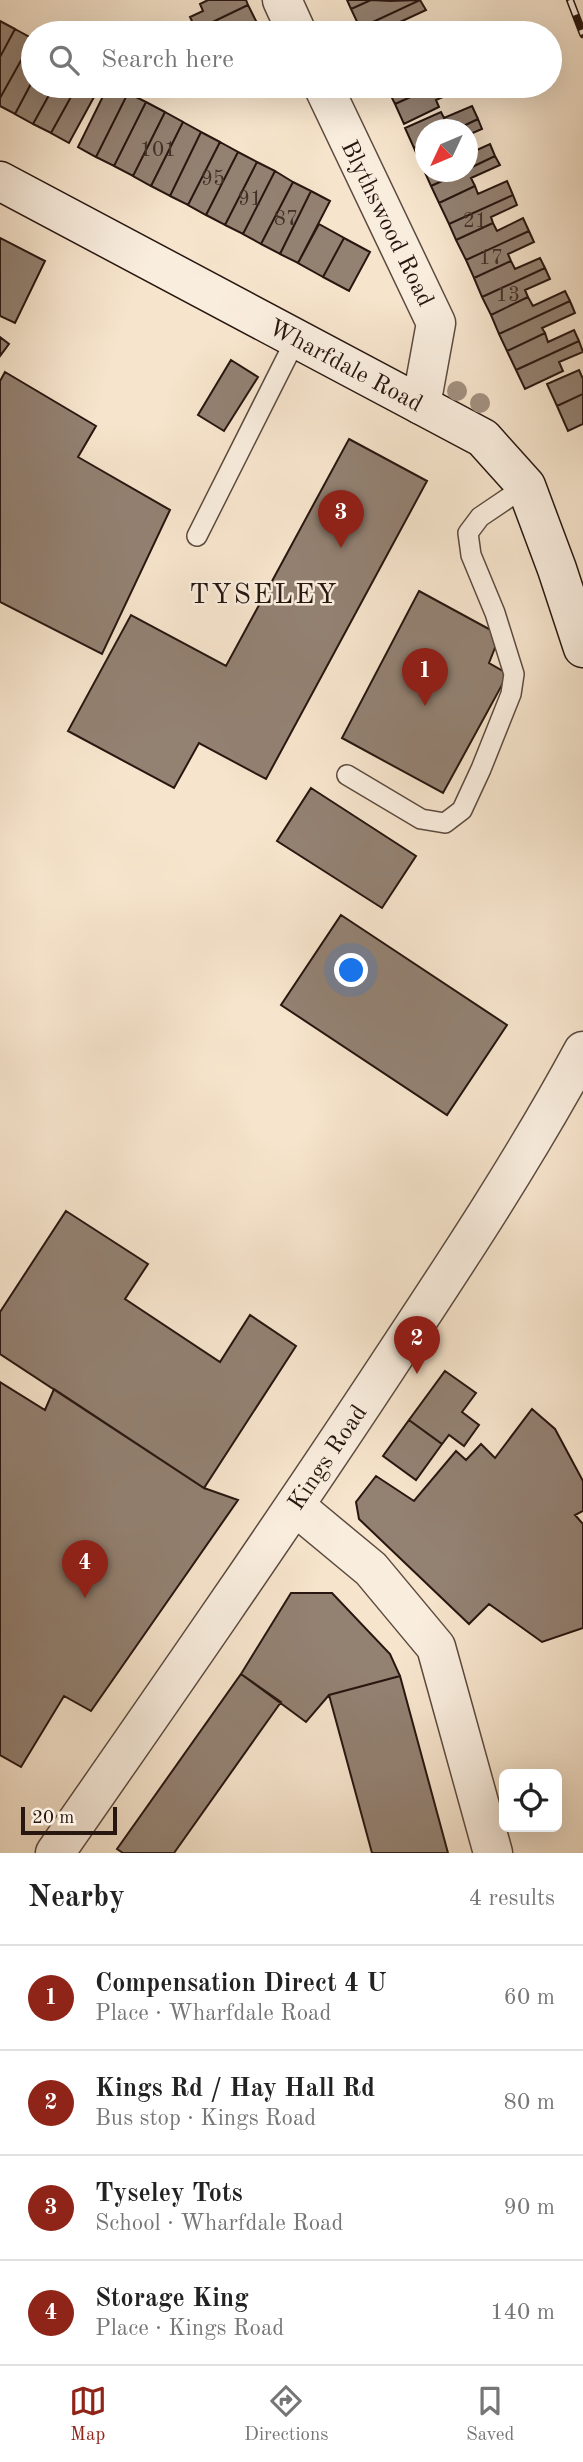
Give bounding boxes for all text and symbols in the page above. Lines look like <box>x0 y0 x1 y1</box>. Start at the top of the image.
search box <box>21 21 562 98</box>
icon: search <box>45 41 83 79</box>
text: Search here <box>101 47 234 73</box>
north arrow <box>415 119 478 182</box>
street label: Blythswood Road <box>336 137 437 311</box>
house number: 101 <box>140 140 176 161</box>
house number: 95 <box>201 169 225 190</box>
house number: 91 <box>238 189 262 210</box>
house number: 87 <box>274 209 298 230</box>
house number: 21 <box>463 211 487 232</box>
house number: 17 <box>479 248 503 269</box>
house number: 13 <box>496 285 520 306</box>
street label: Wharfdale Road <box>264 316 426 417</box>
pin: 3 <box>318 490 364 548</box>
district label: TYSELEY <box>189 582 339 610</box>
pin: 1 <box>402 648 448 706</box>
your location <box>334 953 368 987</box>
pin: 2 <box>394 1316 440 1374</box>
street label: Kings Road <box>285 1401 372 1515</box>
pin: 4 <box>62 1540 108 1598</box>
map controls <box>499 1769 562 1832</box>
button: locate <box>499 1769 562 1832</box>
scale bar <box>21 1804 117 1836</box>
text: 20 m <box>32 1809 74 1828</box>
text: Nearby <box>28 1883 125 1913</box>
text: 4 results <box>469 1887 555 1910</box>
text: Compensation Direct 4 U <box>95 1971 387 1997</box>
text: 1 <box>44 1986 58 2009</box>
text: 60 m <box>504 1986 555 2009</box>
text: Place · Wharfdale Road <box>95 2002 331 2025</box>
text: Kings Rd / Hay Hall Rd <box>95 2076 375 2102</box>
text: 2 <box>44 2091 58 2114</box>
text: 80 m <box>504 2091 555 2114</box>
text: Bus stop · Kings Road <box>95 2107 316 2130</box>
text: Tyseley Tots <box>95 2181 243 2207</box>
text: 3 <box>44 2196 58 2219</box>
text: 90 m <box>504 2196 555 2219</box>
text: School · Wharfdale Road <box>95 2212 343 2235</box>
text: Storage King <box>95 2286 249 2312</box>
text: 4 <box>44 2301 58 2324</box>
text: 140 m <box>490 2301 555 2324</box>
text: Place · Kings Road <box>95 2317 284 2340</box>
tab: Map <box>69 2382 107 2447</box>
tab: Directions <box>244 2382 329 2447</box>
tab: Saved <box>466 2382 514 2447</box>

